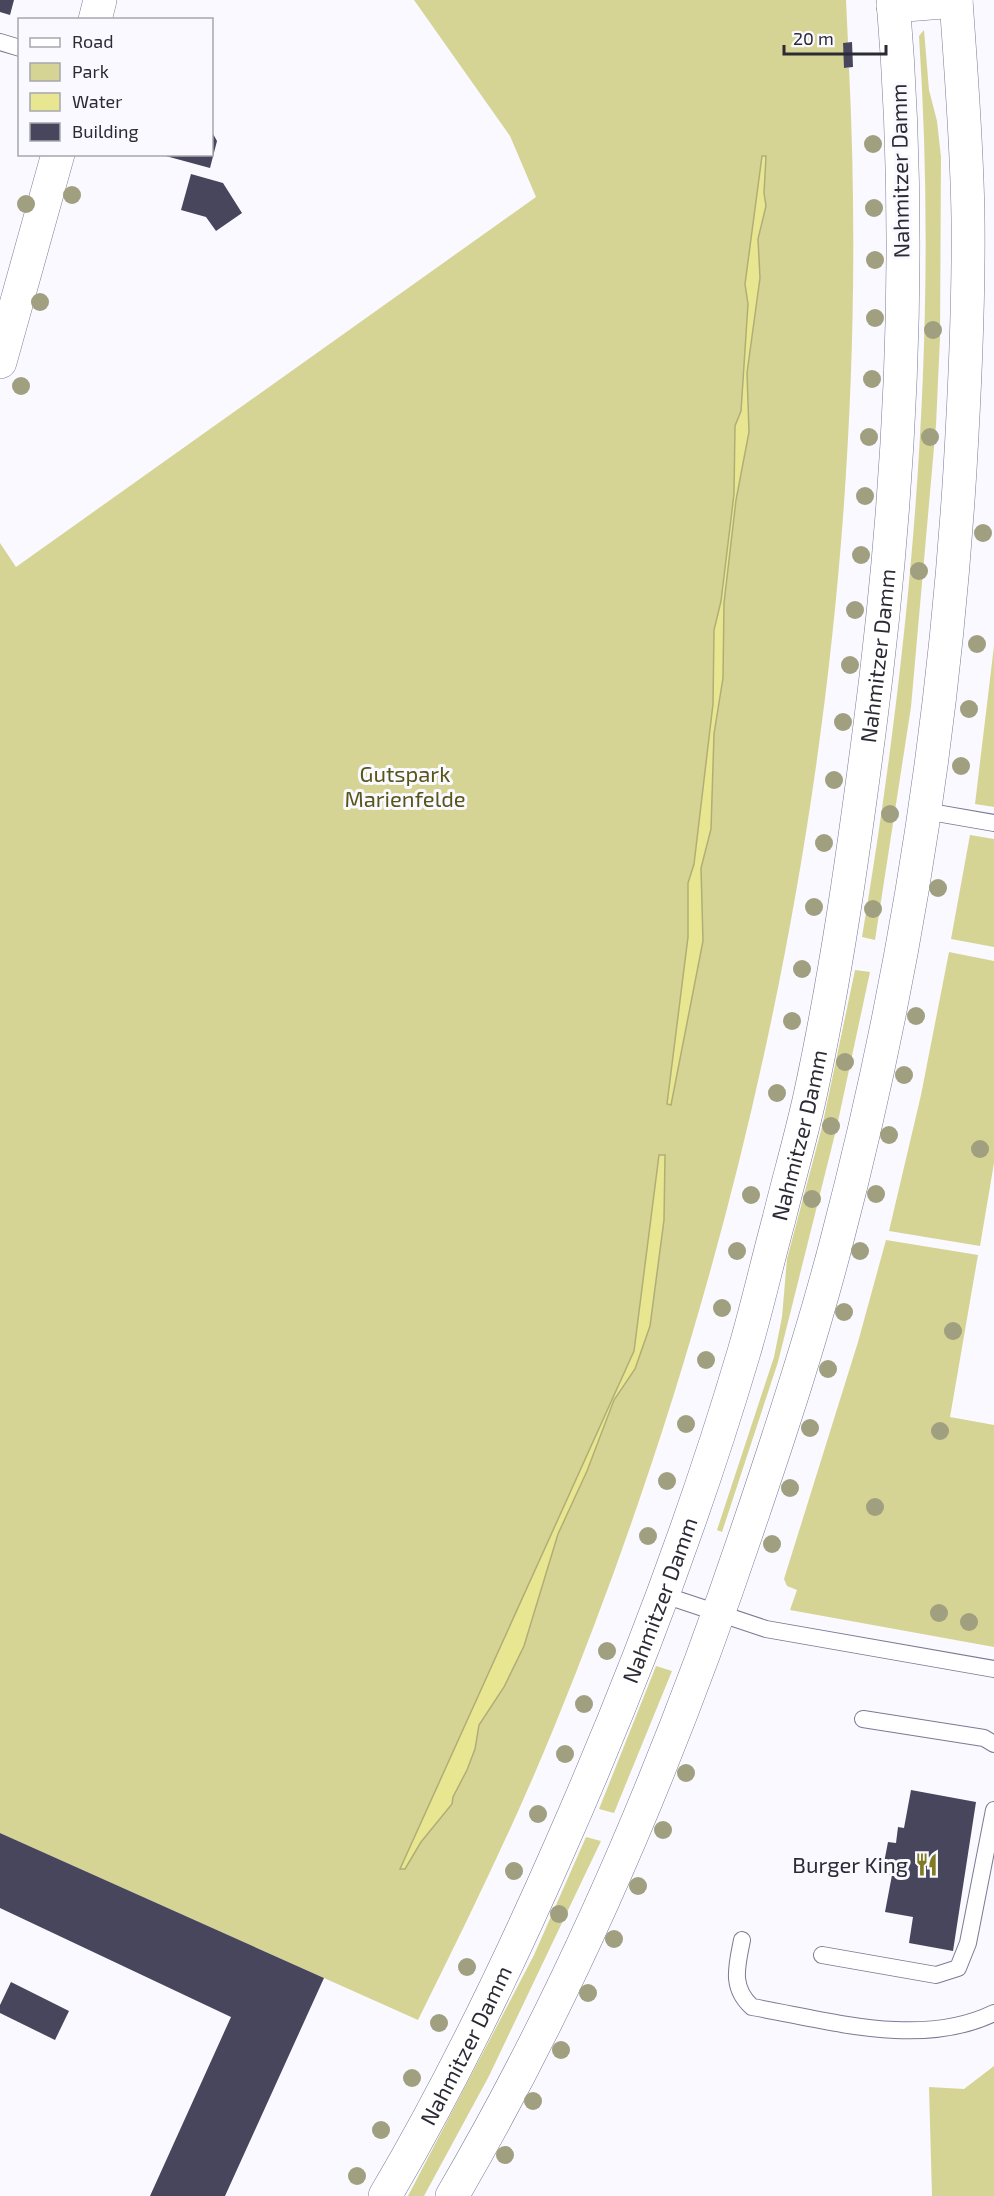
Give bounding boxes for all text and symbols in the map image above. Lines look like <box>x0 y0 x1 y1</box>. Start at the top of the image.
legend <box>18 18 213 156</box>
scale bar <box>784 18 886 56</box>
text: 20 m <box>793 27 834 49</box>
text: Road <box>72 30 113 52</box>
text: Park <box>72 60 109 82</box>
street label: Nahmitzer Damm <box>884 83 914 259</box>
text: Water <box>72 90 122 112</box>
text: Building <box>72 120 139 142</box>
street label: Nahmitzer Damm <box>854 568 899 744</box>
park label: Gutspark Marienfelde <box>344 760 466 811</box>
street label: Nahmitzer Damm <box>765 1047 831 1223</box>
street label: Nahmitzer Damm <box>616 1513 702 1687</box>
place label: Burger King <box>792 1851 908 1877</box>
restaurant icon: Burger King <box>913 1852 939 1878</box>
street label: Nahmitzer Damm <box>414 1961 516 2129</box>

